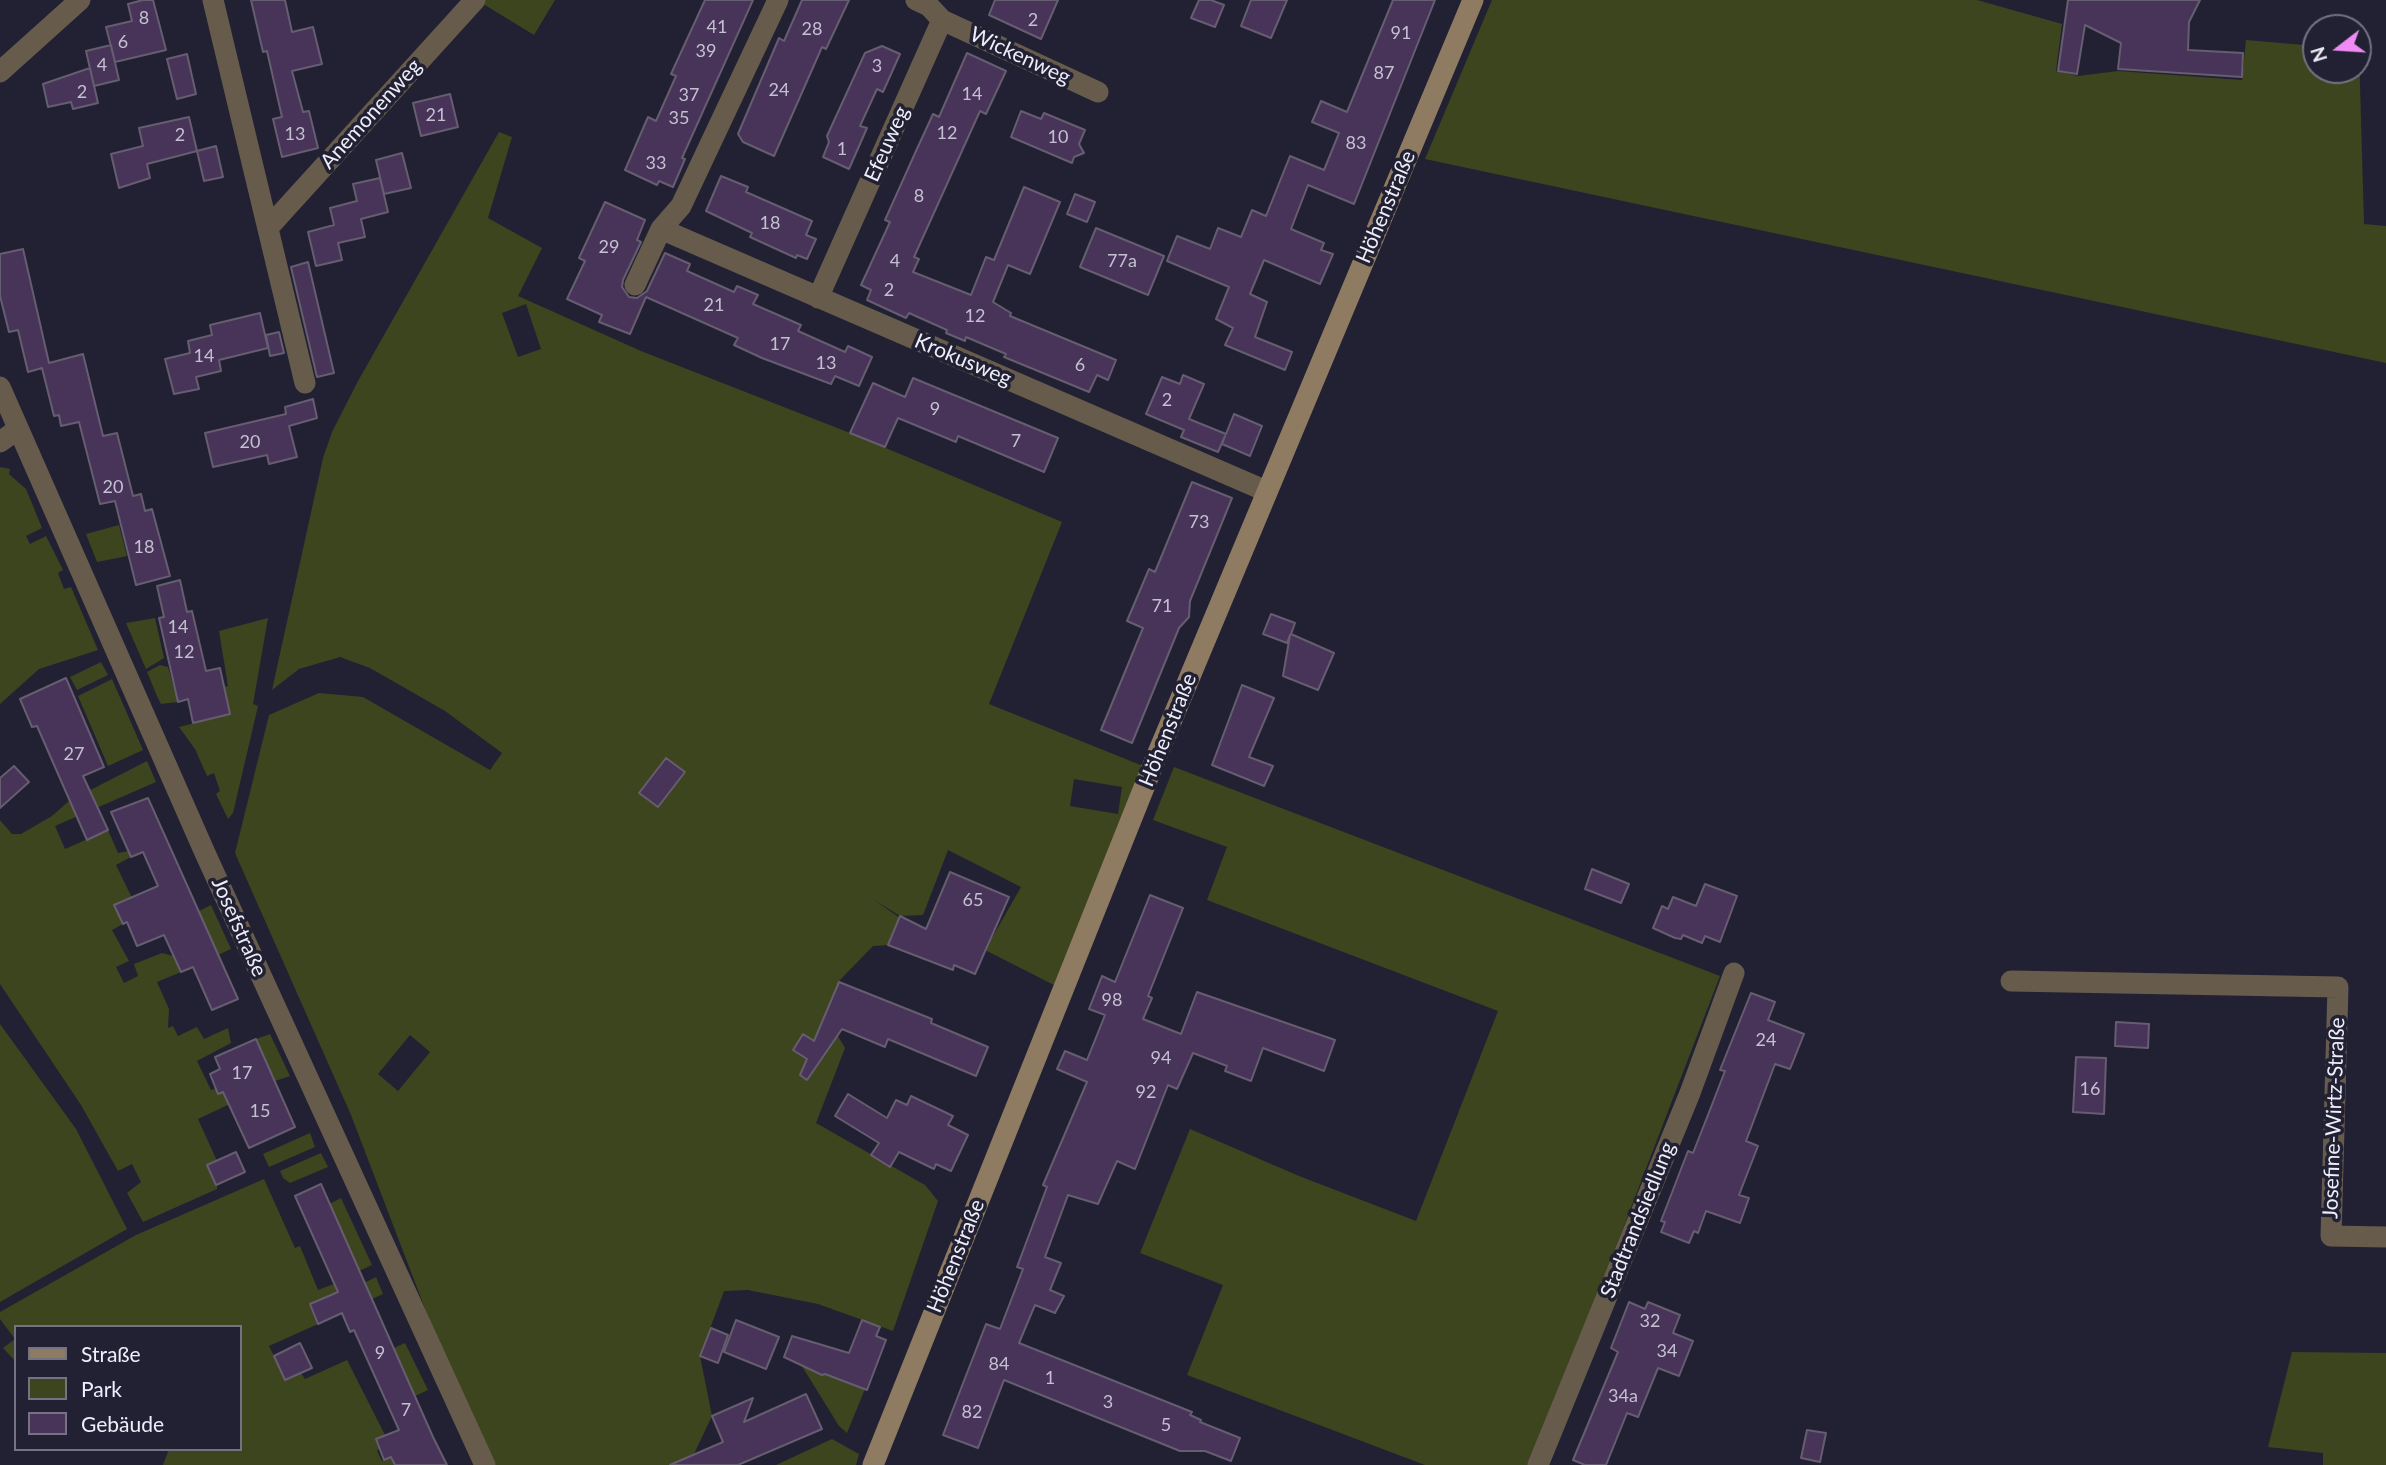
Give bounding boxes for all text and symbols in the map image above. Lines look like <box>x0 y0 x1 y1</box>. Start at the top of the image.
house number: 8 <box>139 7 149 29</box>
house number: 2 <box>1028 9 1038 31</box>
north arrow <box>2302 14 2372 84</box>
house number: 41 <box>707 16 727 38</box>
house number: 28 <box>802 18 822 40</box>
street label: Wickenweg <box>966 22 1074 90</box>
house number: 91 <box>1391 22 1411 44</box>
house number: 6 <box>118 31 128 53</box>
house number: 39 <box>696 40 716 62</box>
text: N <box>2305 44 2331 65</box>
house number: 4 <box>97 54 107 76</box>
street label: Anemonenweg <box>315 54 427 174</box>
house number: 3 <box>872 55 882 77</box>
house number: 87 <box>1374 62 1394 84</box>
house number: 24 <box>769 79 789 101</box>
house number: 2 <box>77 81 87 103</box>
house number: 14 <box>962 83 982 105</box>
house number: 37 <box>679 84 699 106</box>
street label: Efeuweg <box>859 102 915 186</box>
house number: 21 <box>426 104 446 126</box>
house number: 35 <box>669 107 689 129</box>
house number: 12 <box>937 122 957 144</box>
house number: 13 <box>285 123 305 145</box>
house number: 2 <box>175 124 185 146</box>
house number: 10 <box>1048 126 1068 148</box>
house number: 83 <box>1346 132 1366 154</box>
house number: 1 <box>837 138 847 160</box>
street label: Höhenstraße <box>1351 147 1421 267</box>
house number: 33 <box>646 152 666 174</box>
house number: 8 <box>914 185 924 207</box>
house number: 18 <box>760 212 780 234</box>
house number: 29 <box>599 236 619 258</box>
house number: 4 <box>890 250 900 272</box>
house number: 77a <box>1107 250 1137 272</box>
house number: 2 <box>884 279 894 301</box>
house number: 21 <box>704 294 724 316</box>
house number: 12 <box>965 305 985 327</box>
street label: Krokusweg <box>911 328 1015 392</box>
house number: 17 <box>770 333 790 355</box>
house number: 14 <box>194 345 214 367</box>
house number: 13 <box>816 352 836 374</box>
house number: 6 <box>1075 354 1085 376</box>
house number: 2 <box>1162 389 1172 411</box>
house number: 9 <box>930 398 940 420</box>
house number: 7 <box>1011 430 1021 452</box>
house number: 20 <box>240 431 260 453</box>
house number: 20 <box>103 476 123 498</box>
house number: 73 <box>1189 511 1209 533</box>
house number: 18 <box>134 536 154 558</box>
house number: 71 <box>1152 595 1172 617</box>
house number: 14 <box>168 616 188 638</box>
house number: 12 <box>174 641 194 663</box>
street label: Höhenstraße <box>1134 670 1202 790</box>
house number: 27 <box>64 743 84 765</box>
street label: Josefstraße <box>206 874 272 980</box>
house number: 65 <box>963 889 983 911</box>
house number: 98 <box>1102 989 1122 1011</box>
street label: Josefine-Wirtz-Straße <box>2318 1017 2350 1219</box>
house number: 24 <box>1756 1029 1776 1051</box>
house number: 94 <box>1151 1047 1171 1069</box>
house number: 17 <box>232 1062 252 1084</box>
house number: 16 <box>2080 1078 2100 1100</box>
house number: 92 <box>1136 1081 1156 1103</box>
house number: 15 <box>250 1100 270 1122</box>
street label: Stadtrandsiedlung <box>1595 1138 1681 1302</box>
street label: Höhenstraße <box>922 1196 990 1316</box>
house number: 32 <box>1640 1310 1660 1332</box>
legend <box>14 1325 242 1451</box>
house number: 34 <box>1657 1340 1677 1362</box>
text: Straße <box>81 1341 141 1366</box>
house number: 9 <box>375 1342 385 1364</box>
house number: 84 <box>989 1353 1009 1375</box>
house number: 1 <box>1045 1367 1055 1389</box>
text: Park <box>81 1376 122 1401</box>
house number: 34a <box>1608 1385 1638 1407</box>
house number: 3 <box>1103 1391 1113 1413</box>
house number: 7 <box>401 1399 411 1421</box>
house number: 82 <box>962 1401 982 1423</box>
text: Gebäude <box>81 1411 164 1436</box>
house number: 5 <box>1161 1414 1171 1436</box>

